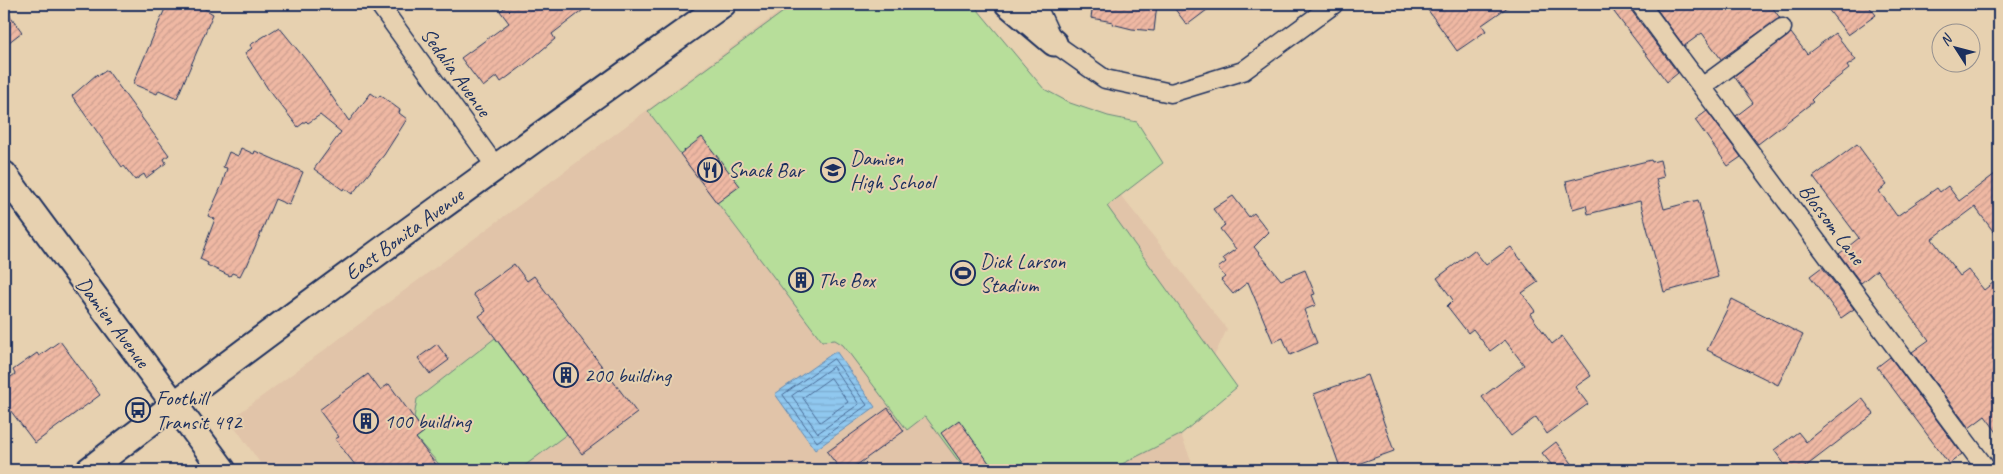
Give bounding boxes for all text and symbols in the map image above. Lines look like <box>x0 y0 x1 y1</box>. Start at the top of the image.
north arrow <box>1930 22 1980 72</box>
street label: Sedalia Avenue <box>415 23 498 123</box>
text: N <box>1936 30 1957 49</box>
place label: Damien High School <box>850 145 938 195</box>
restaurant icon: Snack Bar <box>697 157 723 183</box>
place label: Snack Bar <box>728 157 806 183</box>
school or university icon: Damien High School <box>820 157 846 183</box>
street label: Blossom Lane <box>1793 178 1872 271</box>
street label: East Bonita Avenue <box>339 181 470 286</box>
place label: Dick Larson Stadium <box>980 248 1066 298</box>
sports icon: Dick Larson Stadium <box>950 260 976 286</box>
building icon: The Box <box>788 267 814 293</box>
place label: The Box <box>818 267 877 293</box>
street label: Damien Avenue <box>71 272 156 373</box>
building icon: 200 building <box>553 362 579 388</box>
place label: 200 building <box>584 362 672 388</box>
place label: Foothill Transit 492 <box>156 385 243 435</box>
bus stop icon: Foothill Transit 492 <box>125 397 151 423</box>
building icon: 100 building <box>353 408 379 434</box>
place label: 100 building <box>384 408 472 434</box>

